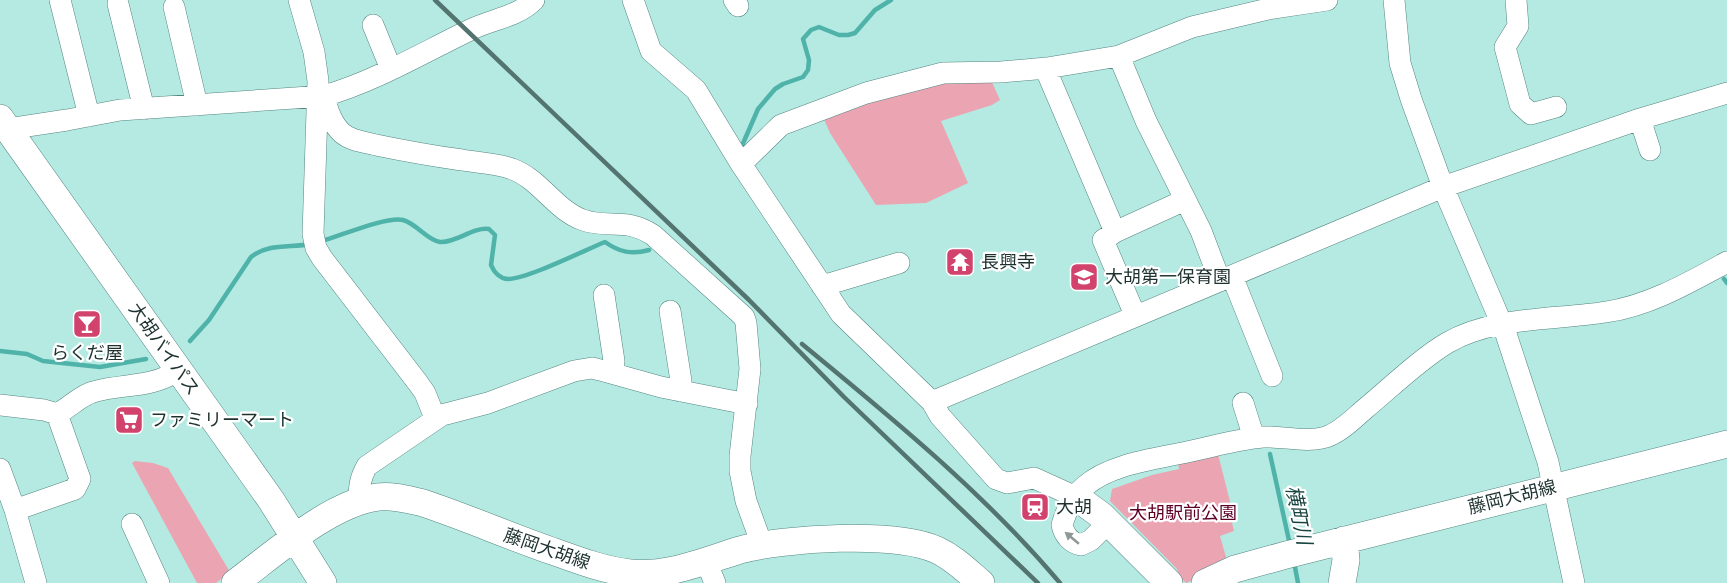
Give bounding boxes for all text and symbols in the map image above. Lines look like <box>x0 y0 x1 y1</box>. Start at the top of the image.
temple icon: 長興寺 <box>944 246 976 278</box>
place label: 長興寺 <box>981 250 1035 272</box>
school or university icon: 大胡第一保育園 <box>1068 261 1100 293</box>
place label: 大胡第一保育園 <box>1105 265 1231 287</box>
street label: 大胡バイパス <box>125 298 205 399</box>
bar icon: らくだ屋 <box>71 308 103 340</box>
place label: らくだ屋 <box>51 341 123 363</box>
supermarket icon: ファミリーマート <box>113 404 145 436</box>
place label: ファミリーマート <box>150 408 294 430</box>
street label: 藤岡大胡線 <box>1465 474 1558 518</box>
water label: 横町川 <box>1282 483 1318 549</box>
station icon: 大胡 <box>1019 491 1051 523</box>
place label: 大胡 <box>1056 495 1092 517</box>
park label: 大胡駅前公園 <box>1129 501 1237 523</box>
street label: 藤岡大胡線 <box>501 523 593 573</box>
one-way arrow <box>1064 532 1079 545</box>

